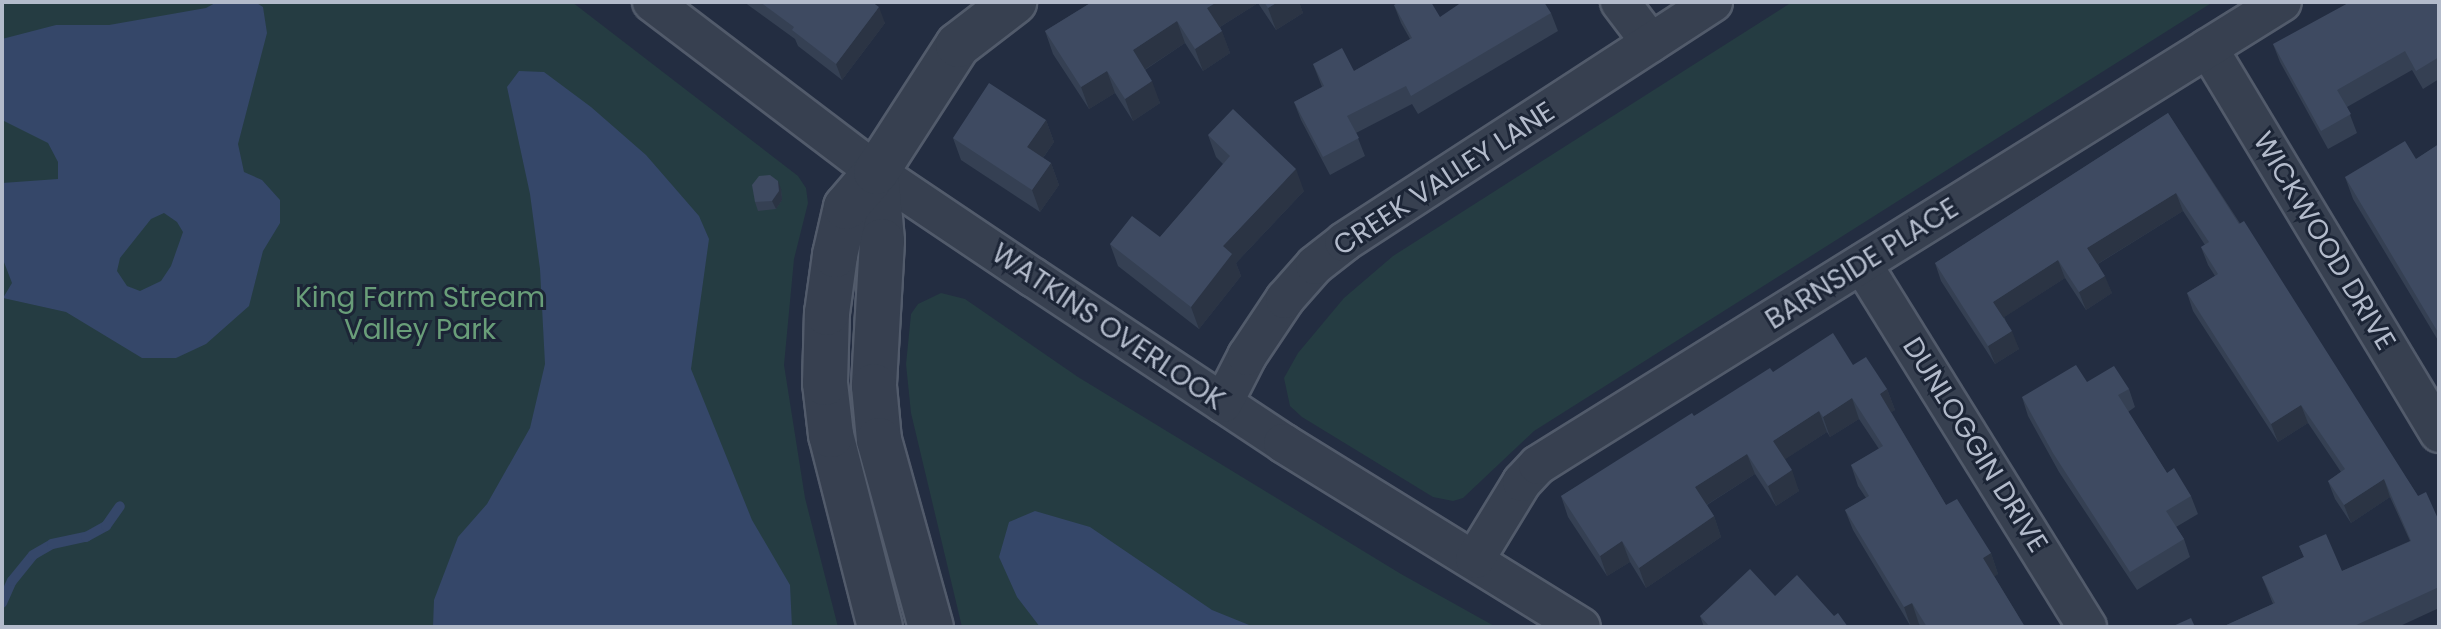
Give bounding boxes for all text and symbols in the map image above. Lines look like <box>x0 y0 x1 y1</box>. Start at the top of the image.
street label: CREEK VALLEY LANE <box>1327 95 1561 263</box>
street label: WICKWOOD DRIVE <box>2246 126 2402 356</box>
street label: BARNSIDE PLACE <box>1759 191 1965 337</box>
street label: WATKINS OVERLOOK <box>985 237 1231 417</box>
park label: King Farm Stream Valley Park <box>295 281 545 347</box>
street label: DUNLOGGIN DRIVE <box>1895 331 2055 559</box>

